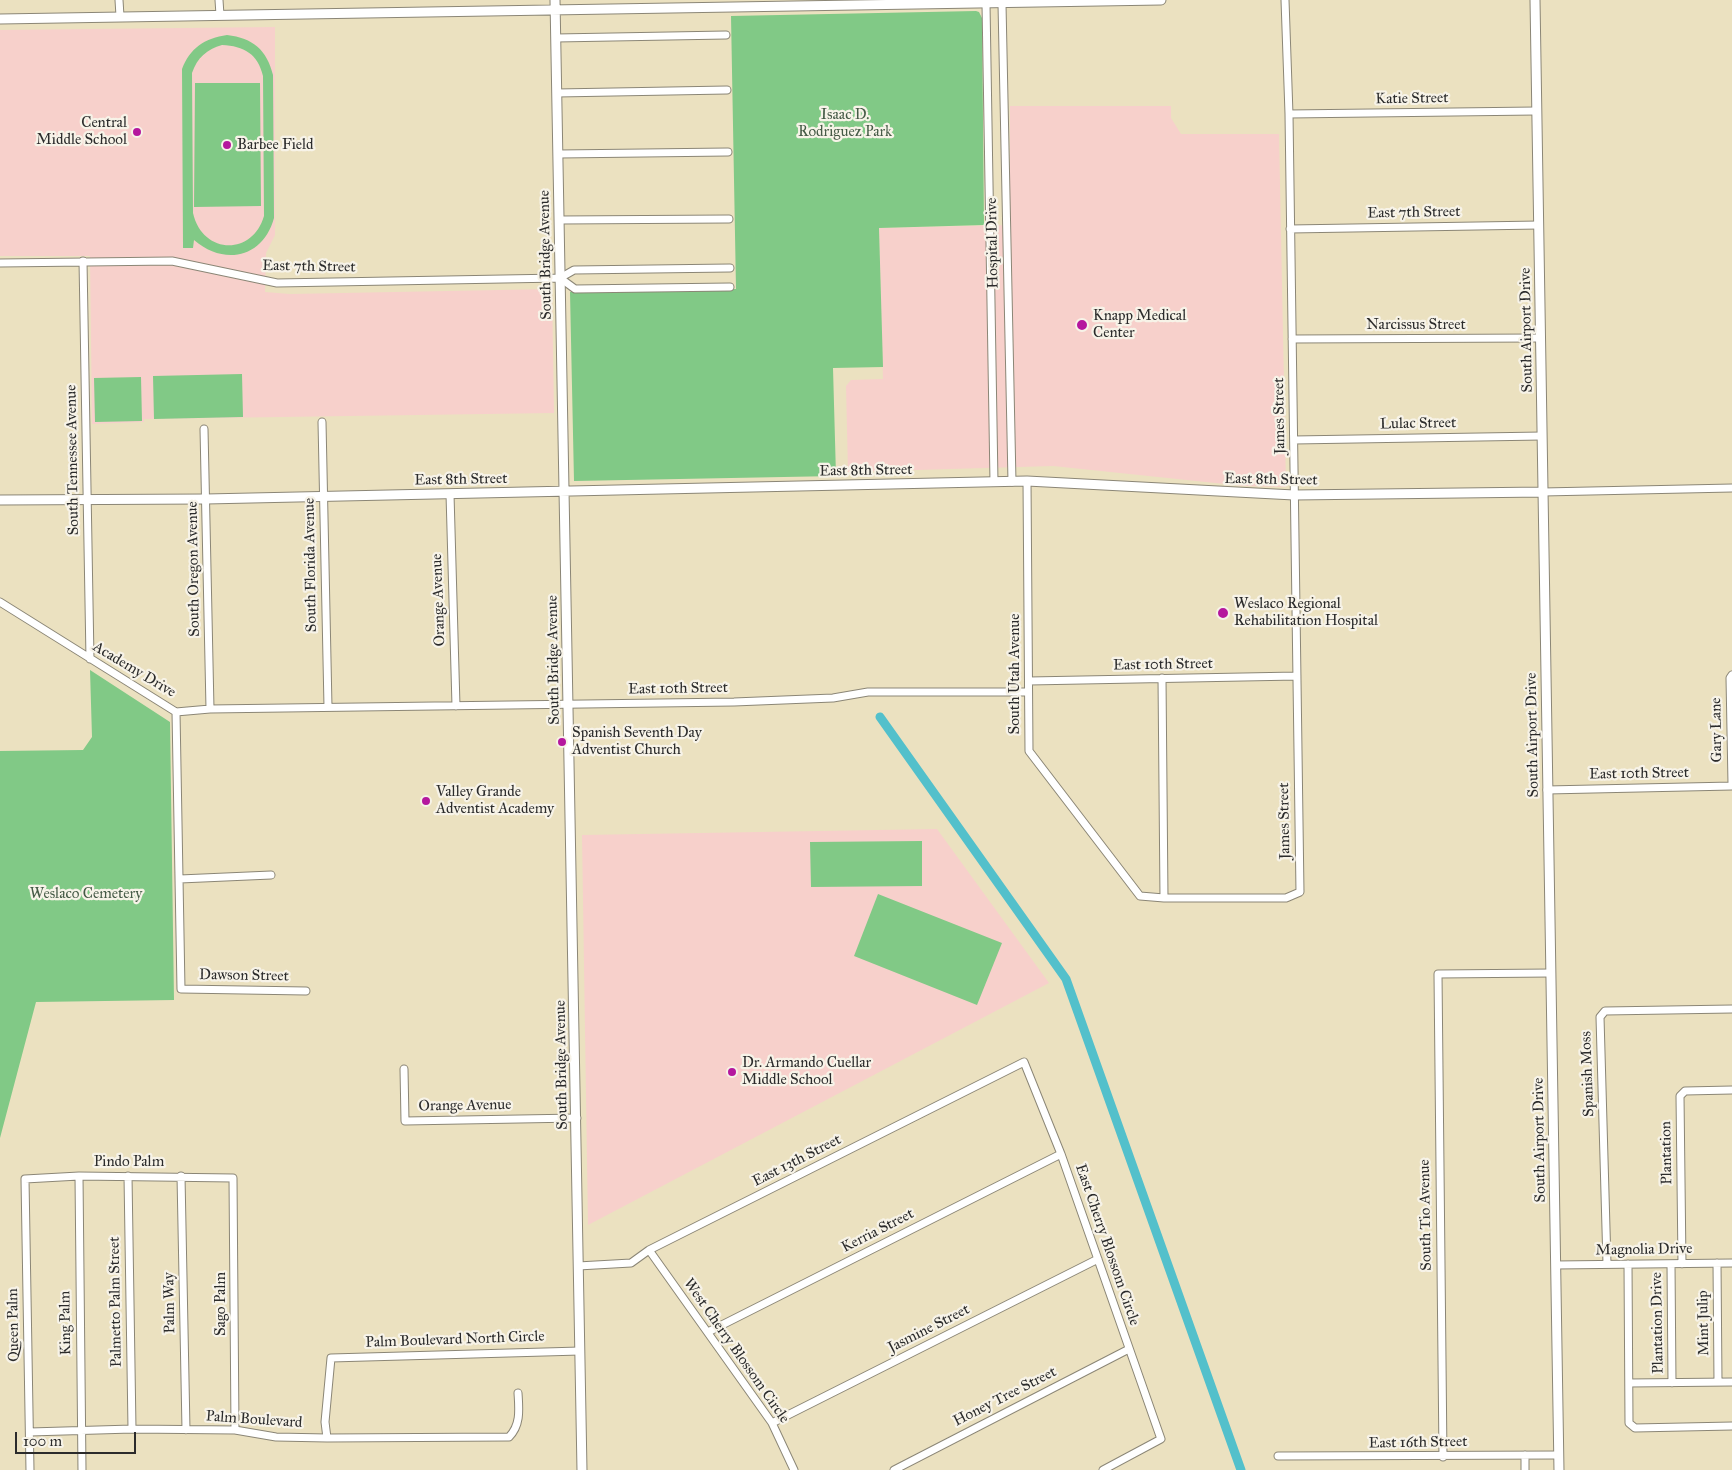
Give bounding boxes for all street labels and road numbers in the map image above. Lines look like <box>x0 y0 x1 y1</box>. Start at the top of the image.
street label: Katie Street <box>1375 89 1449 109</box>
street label: South Bridge Avenue <box>536 190 556 320</box>
street label: Hospital Drive <box>983 197 1003 289</box>
street label: East 7th Street <box>1367 203 1461 223</box>
street label: East 7th Street <box>262 257 356 277</box>
street label: South Airport Drive <box>1517 267 1537 393</box>
street label: Narcissus Street <box>1366 316 1466 334</box>
street label: James Street <box>1270 377 1290 455</box>
street label: South Tennessee Avenue <box>63 385 83 535</box>
street label: Lulac Street <box>1380 414 1456 434</box>
street label: East 8th Street <box>819 461 913 481</box>
street label: East 8th Street <box>414 470 508 490</box>
street label: East 8th Street <box>1224 470 1318 490</box>
street label: South Florida Avenue <box>301 498 321 632</box>
street label: South Oregon Avenue <box>184 501 204 637</box>
street label: Orange Avenue <box>428 553 450 647</box>
street label: South Bridge Avenue <box>544 595 564 725</box>
street label: South Utah Avenue <box>1006 614 1024 734</box>
street label: Academy Drive <box>89 638 179 702</box>
street label: East 10th Street <box>1113 655 1213 675</box>
street label: South Airport Drive <box>1523 672 1543 798</box>
street label: East 10th Street <box>628 679 728 699</box>
street label: Gary Lane <box>1707 697 1727 763</box>
street label: East 10th Street <box>1589 764 1689 784</box>
street label: James Street <box>1275 782 1295 860</box>
street label: Dawson Street <box>199 966 289 986</box>
street label: South Bridge Avenue <box>552 1000 572 1130</box>
street label: Spanish Moss <box>1578 1031 1598 1117</box>
street label: South Airport Drive <box>1530 1077 1550 1203</box>
street label: Orange Avenue <box>418 1096 512 1116</box>
street label: Plantation <box>1657 1121 1677 1185</box>
street label: East 13th Street <box>750 1131 844 1191</box>
street label: Pindo Palm <box>94 1153 164 1171</box>
street label: South Tio Avenue <box>1416 1159 1436 1271</box>
street label: East Cherry Blossom Circle <box>1071 1162 1143 1328</box>
street label: Kerria Street <box>839 1205 917 1257</box>
street label: Palmetto Palm Street <box>106 1236 126 1368</box>
street label: Magnolia Drive <box>1595 1240 1693 1260</box>
street label: Palm Way <box>160 1272 180 1334</box>
street label: Sago Palm <box>212 1272 230 1336</box>
street label: Plantation Drive <box>1648 1272 1668 1374</box>
street label: West Cherry Blossom Circle <box>679 1275 793 1427</box>
street label: Queen Palm <box>4 1288 24 1362</box>
street label: Mint Julip <box>1694 1290 1714 1356</box>
street label: King Palm <box>56 1291 76 1355</box>
street label: Jasmine Street <box>885 1301 973 1357</box>
street label: Palm Boulevard North Circle <box>365 1328 545 1352</box>
street label: Honey Tree Street <box>950 1363 1060 1431</box>
street label: Palm Boulevard <box>205 1408 303 1432</box>
street label: East 16th Street <box>1368 1433 1468 1453</box>

